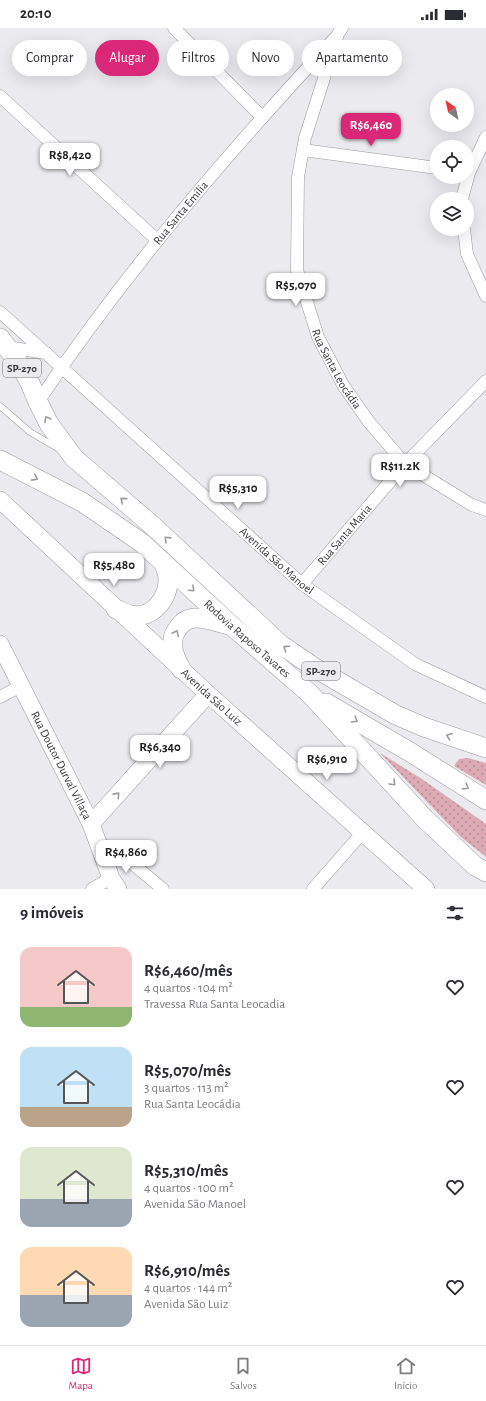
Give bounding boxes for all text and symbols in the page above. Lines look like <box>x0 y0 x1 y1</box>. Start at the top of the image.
text: 20:10 <box>20 6 52 21</box>
chip: Comprar <box>12 40 87 76</box>
chip: Alugar <box>95 40 159 76</box>
chip: Filtros <box>167 40 229 76</box>
chip: Novo <box>237 40 294 76</box>
chip: Apartamento <box>302 40 402 76</box>
north arrow <box>430 88 474 132</box>
map controls <box>430 88 474 236</box>
pin: R$6,460 <box>334 113 408 147</box>
text: R$6,460 <box>350 119 392 132</box>
button: locate <box>430 140 474 184</box>
pin: R$8,420 <box>33 143 107 177</box>
text: R$8,420 <box>49 149 91 162</box>
street label: Rua Santa Emília <box>151 179 210 247</box>
button: layers <box>430 192 474 236</box>
pin: R$5,070 <box>259 273 333 307</box>
text: R$5,070 <box>275 279 317 292</box>
street label: Rua Santa Leocádia <box>310 328 364 411</box>
road number: SP-270 <box>3 359 41 377</box>
one-way arrow <box>44 416 52 424</box>
pin: R$11.2K <box>363 454 437 488</box>
text: R$11.2K <box>380 460 420 473</box>
one-way arrow <box>31 473 38 481</box>
pin: R$5,310 <box>201 476 275 510</box>
text: R$5,310 <box>218 482 258 495</box>
one-way arrow <box>120 498 128 505</box>
street label: Rua Santa Maria <box>315 502 374 567</box>
street label: Avenida São Manoel <box>237 525 316 596</box>
one-way arrow <box>164 537 172 544</box>
pin: R$5,480 <box>77 553 151 587</box>
text: R$5,480 <box>93 559 135 572</box>
one-way arrow <box>187 585 195 592</box>
street label: Rodovia Raposo Tavares <box>202 597 293 680</box>
one-way arrow <box>171 630 179 637</box>
one-way arrow <box>283 645 290 653</box>
road number: SP-270 <box>302 662 340 680</box>
street label: Avenida São Luiz <box>179 666 244 728</box>
street label: Rua Doutor Durval Villaça <box>29 709 94 822</box>
one-way arrow <box>351 715 358 722</box>
one-way arrow <box>446 732 453 741</box>
pin: R$6,340 <box>123 735 197 769</box>
text: R$6,340 <box>139 741 181 754</box>
pin: R$6,910 <box>290 747 364 781</box>
text: R$6,910 <box>307 753 347 766</box>
one-way arrow <box>388 779 395 786</box>
one-way arrow <box>462 783 469 790</box>
one-way arrow <box>112 793 119 800</box>
pin: R$4,860 <box>89 840 163 874</box>
text: R$4,860 <box>105 846 147 859</box>
icon: filters <box>444 902 466 924</box>
text: 9 imóveis <box>20 904 83 921</box>
text: R$6,460/mês <box>144 962 233 979</box>
icon: home <box>52 963 100 1011</box>
icon: heart <box>444 976 466 998</box>
text: 4 quartos · 104 m² <box>144 982 233 995</box>
text: Travessa Rua Santa Leocadia <box>144 998 285 1011</box>
text: R$5,070/mês <box>144 1062 231 1079</box>
icon: home <box>52 1063 100 1111</box>
icon: heart <box>444 1076 466 1098</box>
text: 3 quartos · 113 m² <box>144 1082 229 1095</box>
text: Rua Santa Leocádia <box>144 1098 241 1111</box>
text: R$5,310/mês <box>144 1162 228 1179</box>
icon: home <box>52 1163 100 1211</box>
icon: heart <box>444 1176 466 1198</box>
text: 4 quartos · 100 m² <box>144 1182 233 1195</box>
text: Avenida São Manoel <box>144 1198 246 1211</box>
text: R$6,910/mês <box>144 1262 230 1279</box>
icon: home <box>52 1263 100 1311</box>
icon: heart <box>444 1276 466 1298</box>
text: 4 quartos · 144 m² <box>144 1282 232 1295</box>
text: Avenida São Luiz <box>144 1298 228 1311</box>
tab: Mapa <box>69 1355 93 1392</box>
tab: Salvos <box>230 1355 257 1392</box>
tab: Início <box>394 1355 417 1392</box>

